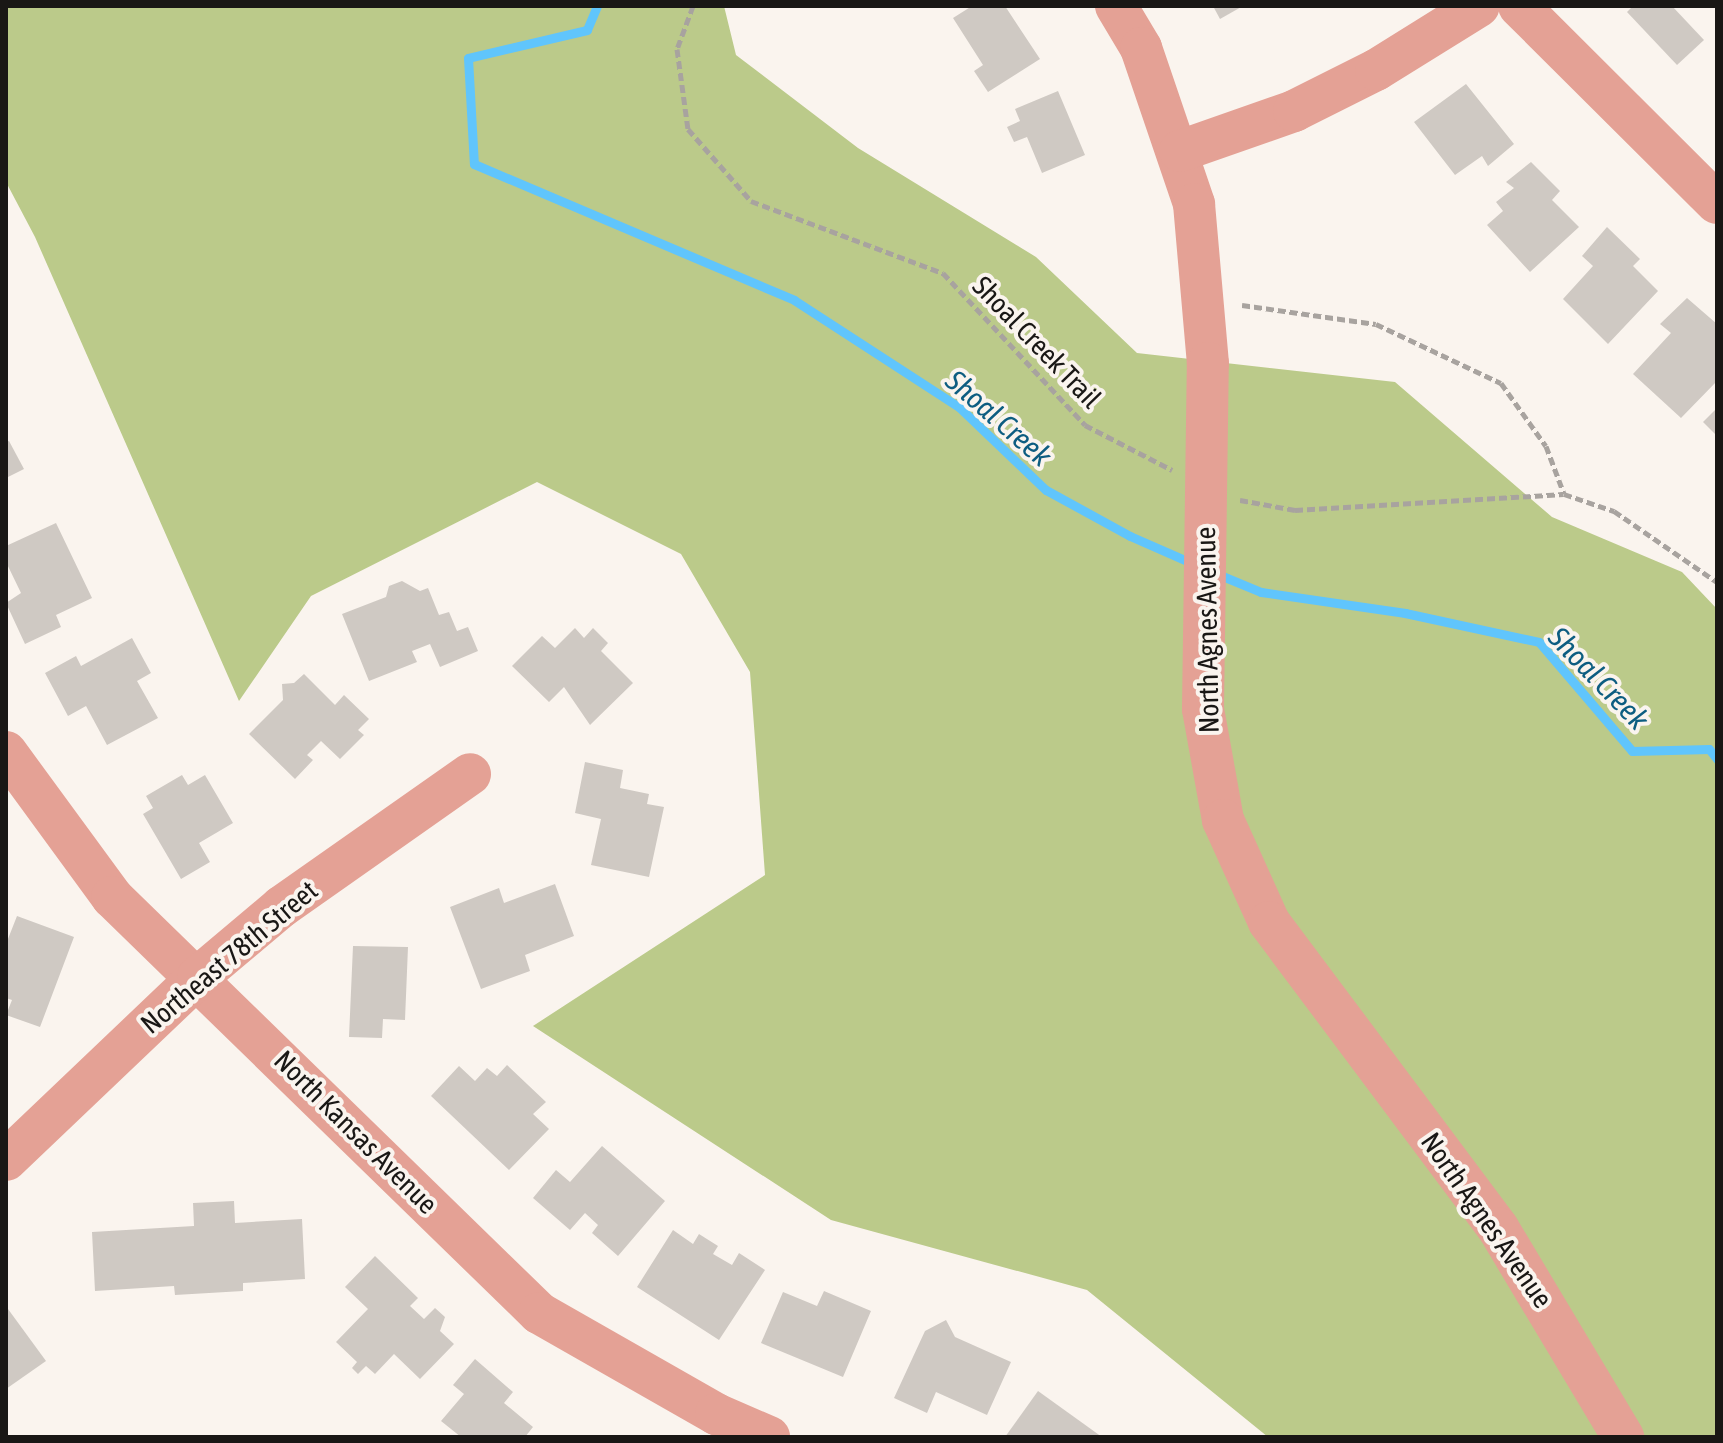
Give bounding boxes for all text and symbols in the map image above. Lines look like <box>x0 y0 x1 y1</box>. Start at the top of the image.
street label: Shoal Creek Trail <box>966 269 1108 415</box>
water label: Shoal Creek <box>939 362 1059 474</box>
street label: North Agnes Avenue <box>1188 527 1226 733</box>
water label: Shoal Creek <box>1541 619 1657 737</box>
street label: Northeast 78th Street <box>134 873 324 1041</box>
street label: North Kansas Avenue <box>267 1043 445 1221</box>
street label: North Agnes Avenue <box>1414 1126 1560 1314</box>

